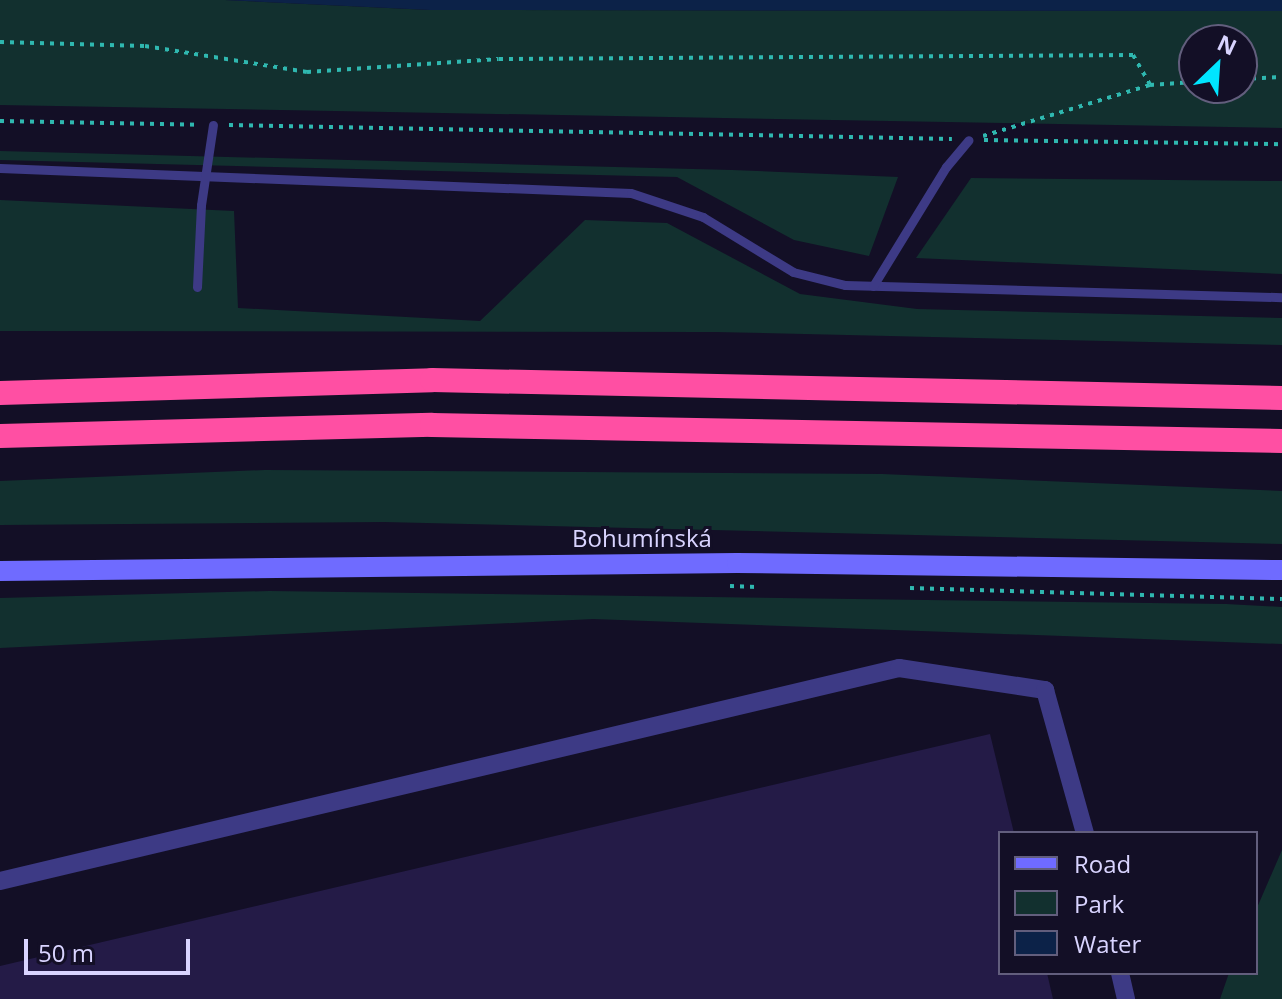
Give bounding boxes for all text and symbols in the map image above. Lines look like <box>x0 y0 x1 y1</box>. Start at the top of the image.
north arrow <box>1178 24 1258 104</box>
text: N <box>1213 27 1242 61</box>
street label: Bohumínská <box>572 524 712 552</box>
legend <box>998 831 1258 975</box>
text: Road <box>1074 847 1131 880</box>
text: Park <box>1074 887 1124 920</box>
scale bar <box>28 923 194 973</box>
text: Water <box>1074 927 1141 960</box>
text: 50 m <box>38 936 94 969</box>

